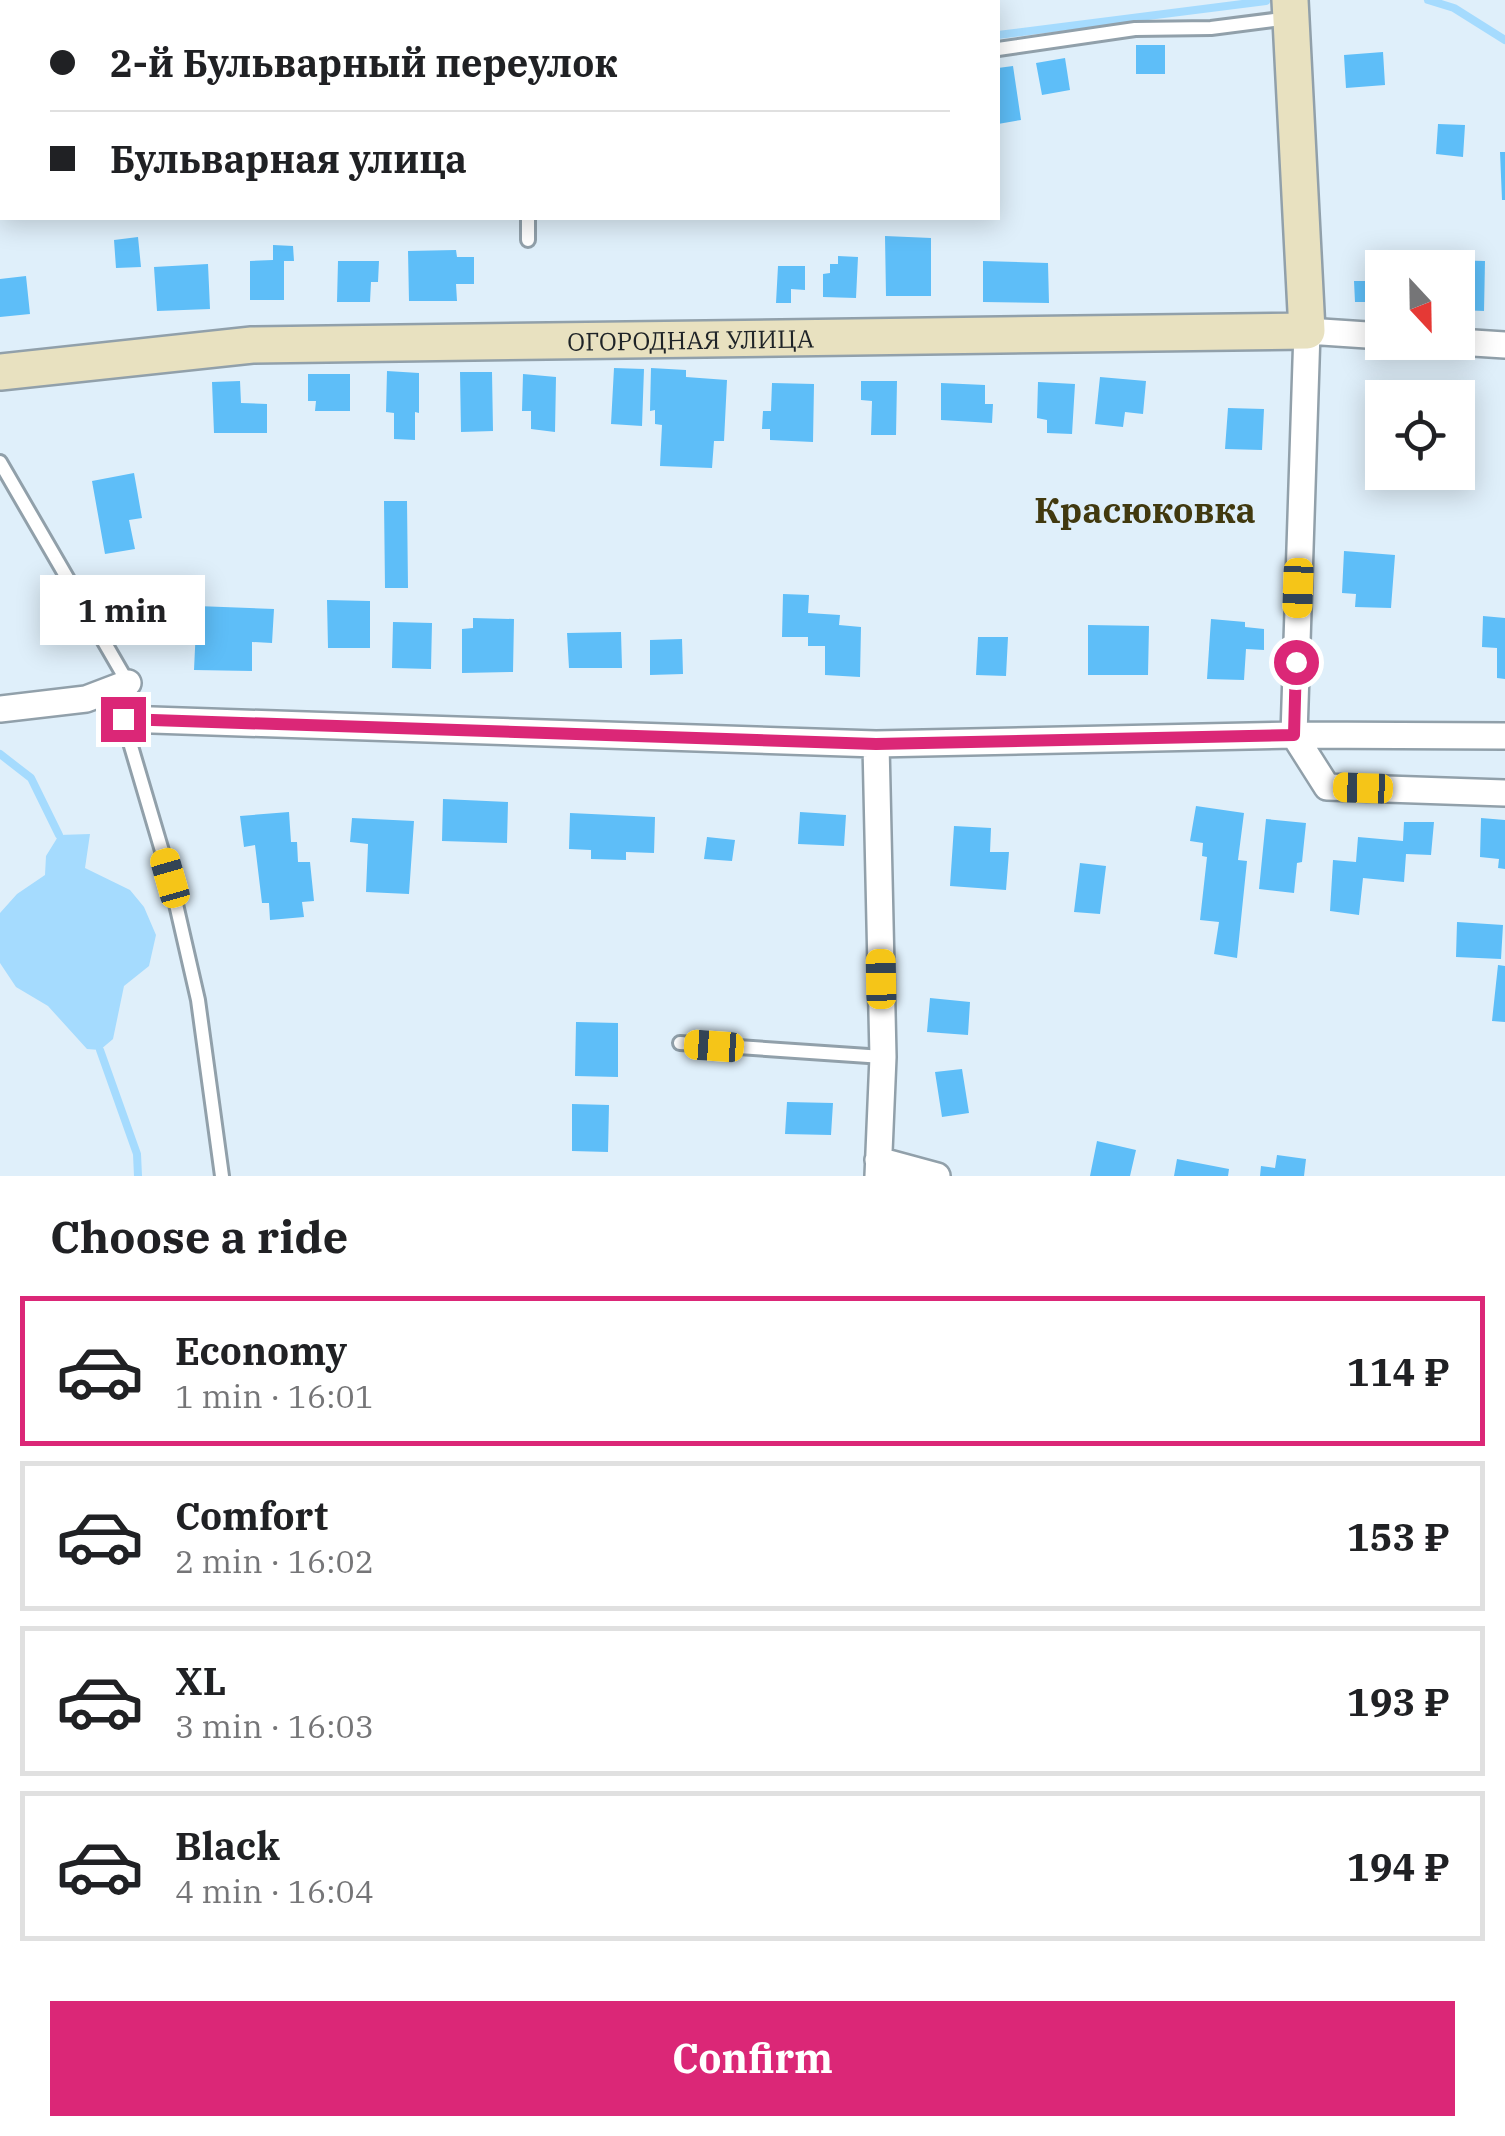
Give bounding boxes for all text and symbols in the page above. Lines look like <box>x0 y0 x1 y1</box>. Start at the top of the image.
text: 2-й Бульварный переулок <box>110 38 618 87</box>
text: Бульварная улица <box>110 134 467 183</box>
north arrow <box>1365 250 1475 360</box>
map controls <box>1365 250 1475 490</box>
street label: ОГОРОДНАЯ УЛИЦА <box>567 321 814 357</box>
button: locate <box>1365 380 1475 490</box>
district label: Красюковка <box>1034 487 1256 533</box>
car <box>1282 557 1314 619</box>
callout: 1 min <box>41 574 206 644</box>
text: 1 min <box>78 589 167 631</box>
route start <box>1274 640 1319 685</box>
route end <box>101 697 146 742</box>
car <box>1332 772 1394 804</box>
car <box>147 845 193 911</box>
car <box>865 949 897 1009</box>
car <box>683 1029 745 1063</box>
text: Choose a ride <box>50 1207 348 1265</box>
icon: car <box>55 1326 145 1416</box>
text: Economy <box>175 1326 347 1375</box>
text: 114 ₽ <box>1347 1347 1450 1396</box>
text: 1 min · 16:01 <box>175 1375 374 1417</box>
icon: car <box>55 1491 145 1581</box>
text: Comfort <box>175 1491 328 1540</box>
text: 153 ₽ <box>1347 1512 1450 1561</box>
text: 2 min · 16:02 <box>175 1540 374 1582</box>
icon: car <box>55 1656 145 1746</box>
text: XL <box>175 1656 226 1705</box>
text: 193 ₽ <box>1347 1677 1450 1726</box>
text: 3 min · 16:03 <box>175 1705 374 1747</box>
icon: car <box>55 1821 145 1911</box>
text: Black <box>175 1821 280 1870</box>
text: 194 ₽ <box>1347 1842 1450 1891</box>
text: 4 min · 16:04 <box>175 1870 374 1912</box>
button: Confirm <box>50 2001 1455 2116</box>

